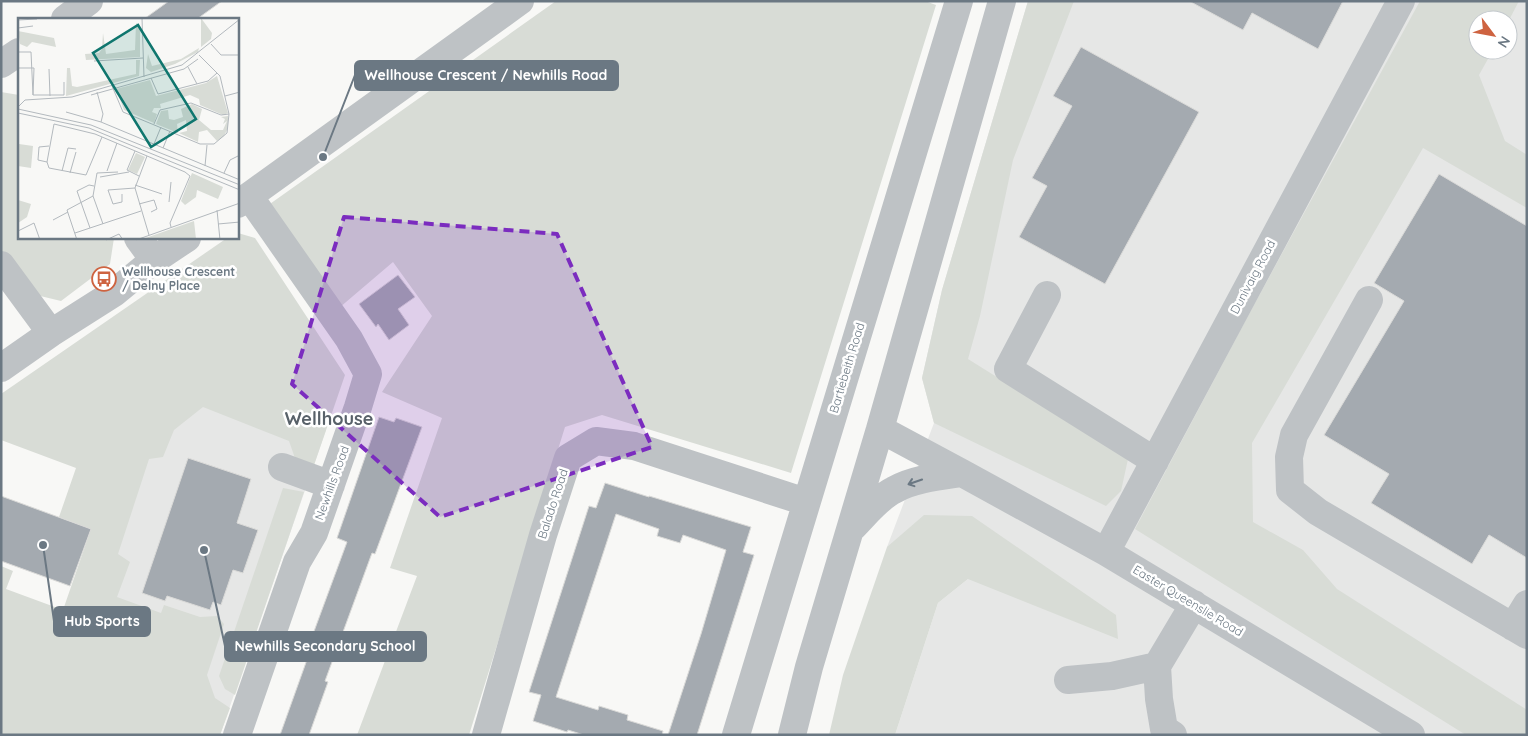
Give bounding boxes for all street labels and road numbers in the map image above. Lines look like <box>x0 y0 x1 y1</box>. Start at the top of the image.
street label: Dunivaig Road <box>1227 237 1278 316</box>
street label: Bartiebeith Road <box>826 321 867 415</box>
street label: Newhills Road <box>311 444 352 522</box>
street label: Balado Road <box>534 467 571 541</box>
street label: Easter Queenslie Road <box>1130 562 1246 639</box>

